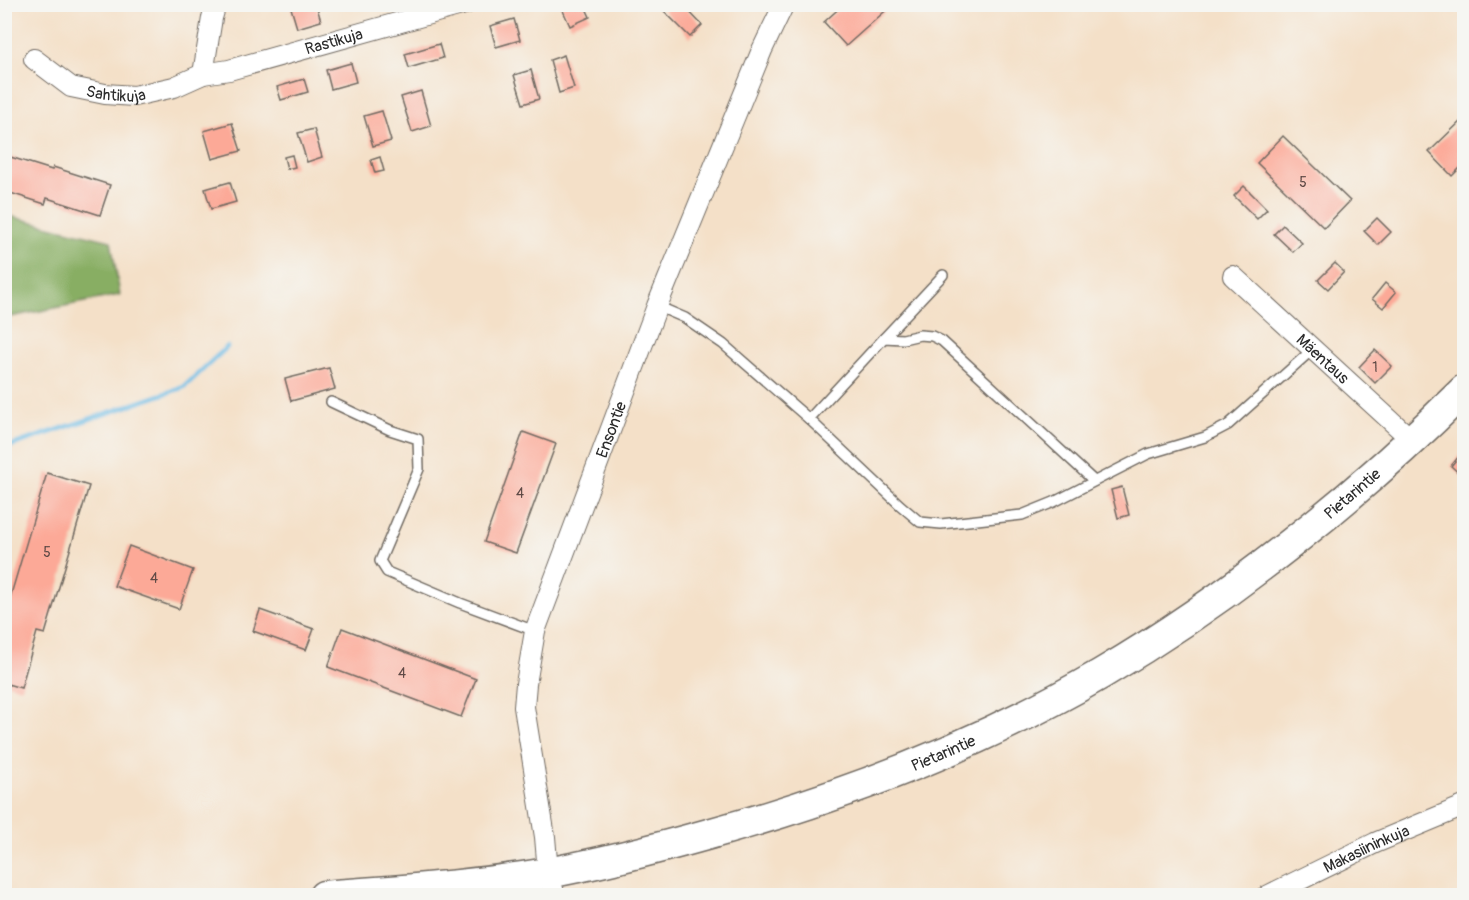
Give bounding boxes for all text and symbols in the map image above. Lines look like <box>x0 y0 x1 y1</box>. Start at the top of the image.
street label: Rastikuja <box>303 24 365 59</box>
street label: Sahtikuja <box>84 81 148 107</box>
house number: 5 <box>1299 174 1307 191</box>
street label: Mäentaus <box>1292 330 1353 388</box>
house number: 1 <box>1372 359 1378 376</box>
street label: Ensontie <box>592 399 631 461</box>
street label: Pietarintie <box>1320 464 1385 524</box>
house number: 4 <box>516 485 524 502</box>
house number: 5 <box>43 544 51 561</box>
house number: 4 <box>150 570 158 587</box>
house number: 4 <box>398 665 406 682</box>
street label: Pietarintie <box>908 731 979 776</box>
street label: Makasiininkuja <box>1320 821 1412 878</box>

